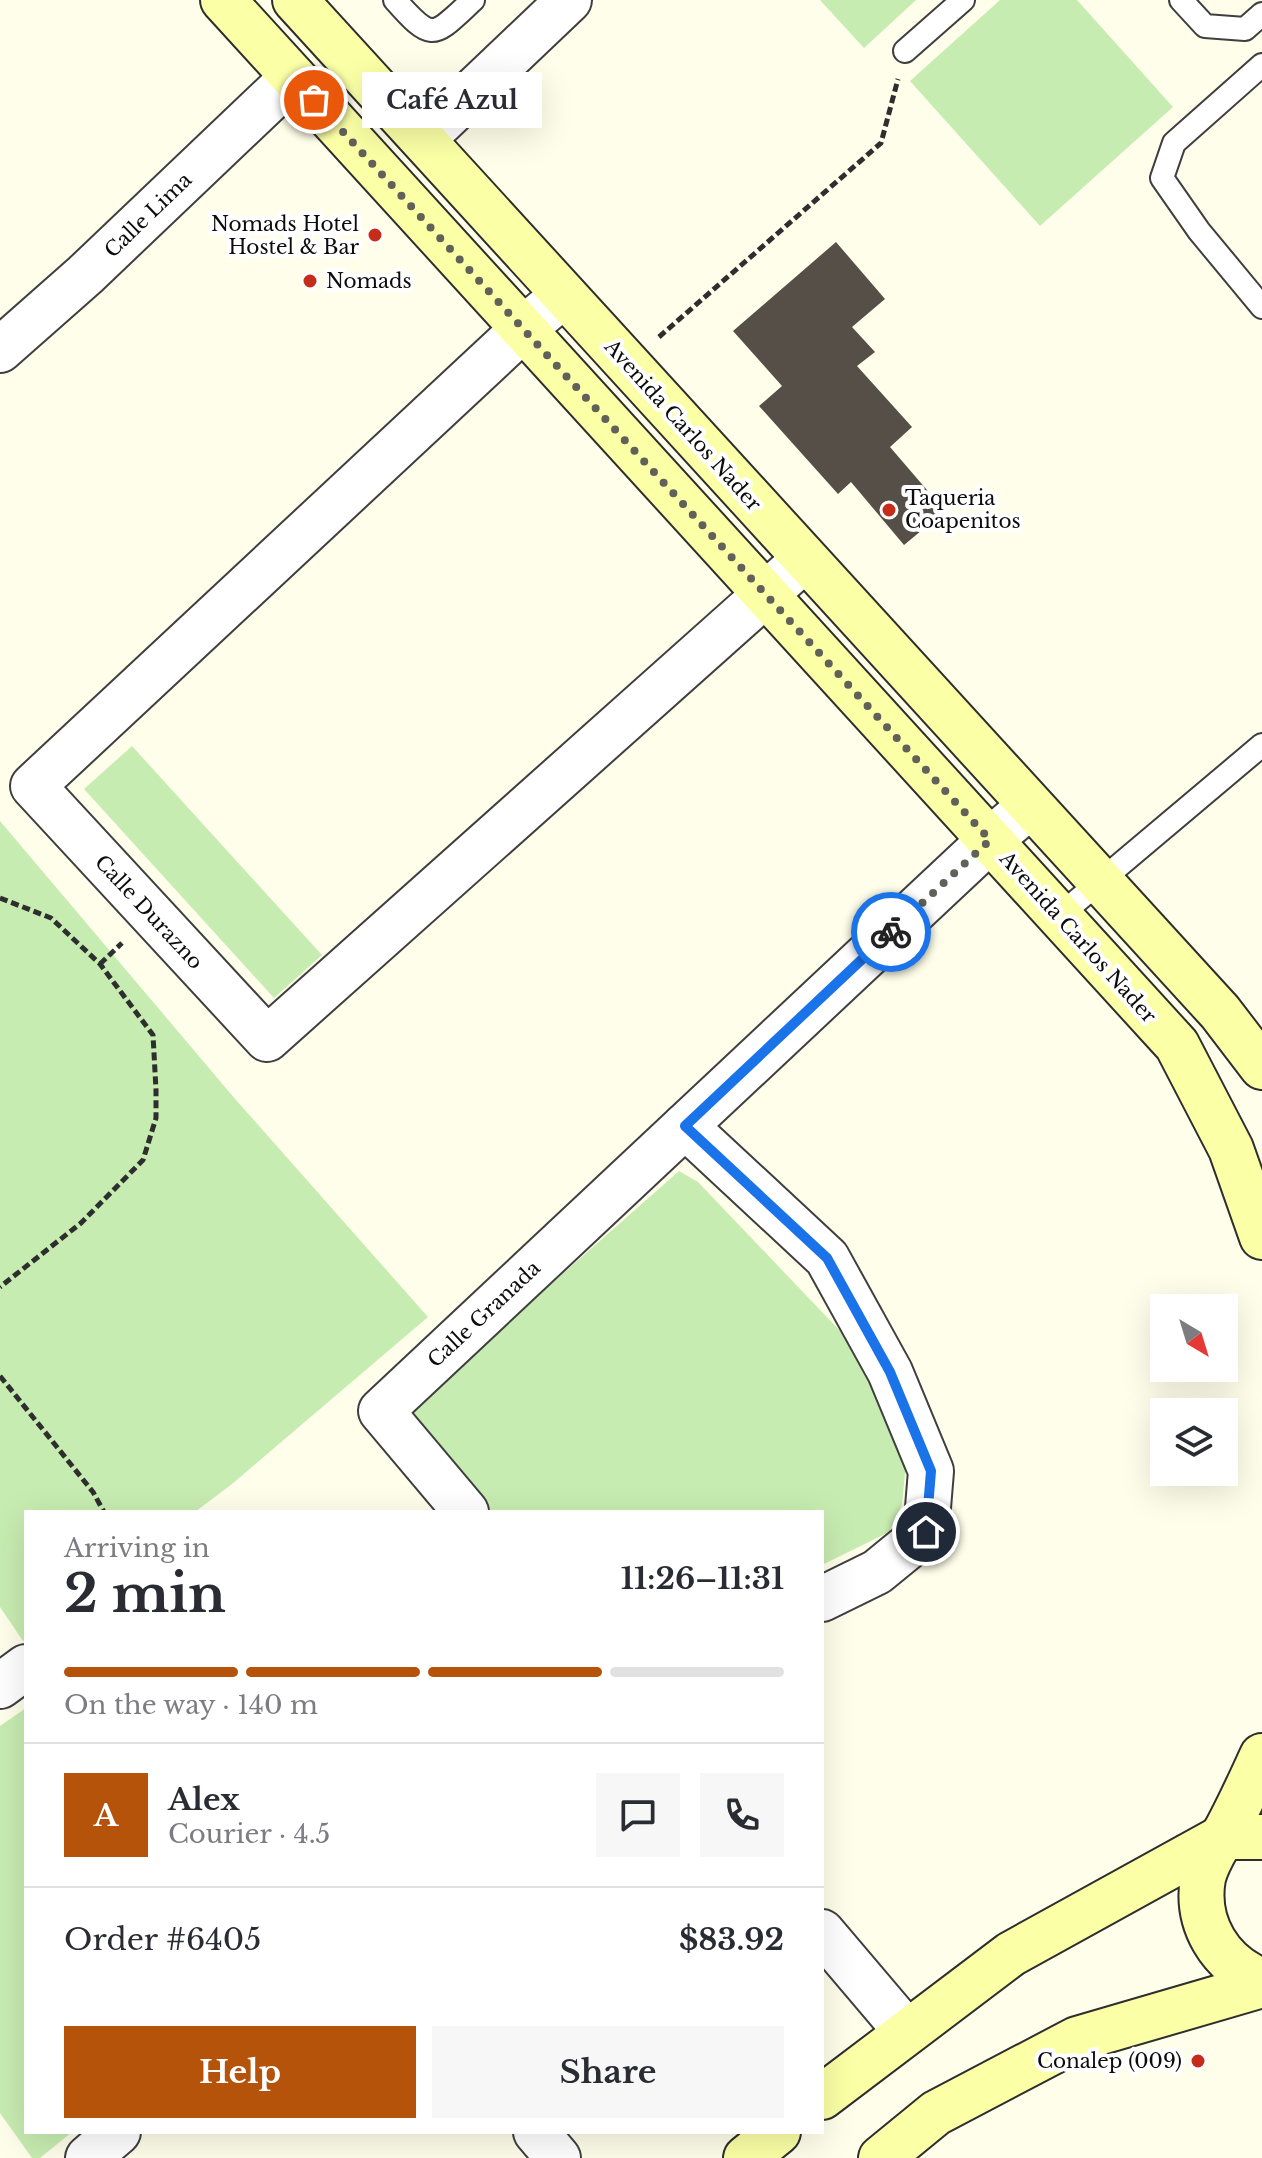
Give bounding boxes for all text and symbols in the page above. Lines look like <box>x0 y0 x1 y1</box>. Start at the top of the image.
pin <box>280 66 348 134</box>
callout: Café Azul <box>362 72 542 128</box>
icon: bag <box>292 78 336 122</box>
text: Café Azul <box>386 84 518 116</box>
street label: Calle Lima <box>100 167 197 262</box>
place label: Nomads Hotel Hostel & Bar <box>211 212 359 259</box>
marker: Nomads Hotel Hostel & Bar <box>366 226 384 244</box>
place label: Nomads <box>326 269 412 293</box>
marker: Nomads <box>301 272 319 290</box>
street label: Avenida Carlos Nader <box>599 334 767 516</box>
place label: Taqueria Coapenitos <box>905 486 1021 533</box>
marker: Taqueria Coapenitos <box>880 501 898 519</box>
street label: Avenida Carlos Nader <box>994 846 1162 1028</box>
street label: Calle Durazno <box>90 850 208 974</box>
courier <box>851 892 931 972</box>
icon: bike <box>869 910 913 954</box>
street label: Calle Granada <box>423 1255 546 1372</box>
north arrow <box>1150 1294 1238 1382</box>
map controls <box>1150 1294 1238 1486</box>
button: layers <box>1150 1398 1238 1486</box>
pin <box>892 1498 960 1566</box>
icon: home <box>904 1510 948 1554</box>
text: Arriving in <box>64 1532 210 1564</box>
text: 11:26–11:31 <box>621 1560 784 1597</box>
text: 2 min <box>64 1562 226 1626</box>
text: On the way · 140 m <box>64 1689 318 1721</box>
button: chat <box>596 1773 680 1857</box>
button: phone <box>700 1773 784 1857</box>
text: Alex <box>168 1781 240 1818</box>
text: A <box>94 1797 118 1834</box>
text: Courier · 4.5 <box>168 1818 330 1850</box>
text: Order #6405 <box>64 1921 261 1958</box>
text: $83.92 <box>679 1921 784 1958</box>
button: Help <box>64 2026 416 2118</box>
button: Share <box>432 2026 784 2118</box>
place label: Conalep (009) <box>1037 2049 1182 2073</box>
marker: Conalep (009) <box>1189 2052 1207 2070</box>

